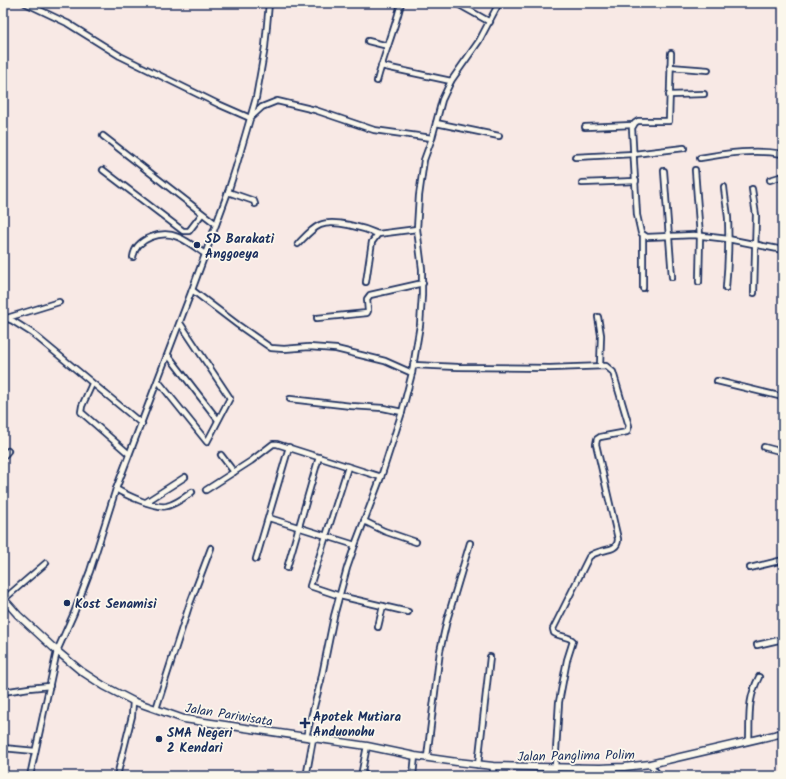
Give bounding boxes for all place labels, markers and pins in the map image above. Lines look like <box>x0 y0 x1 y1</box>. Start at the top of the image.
place label: SD Barakati Anggoeya <box>205 229 275 265</box>
marker: SD Barakati Anggoeya <box>192 240 202 250</box>
place label: Kost Senamisi <box>75 594 157 615</box>
marker: Kost Senamisi <box>62 598 72 608</box>
place label: Apotek Mutiara Anduonohu <box>313 707 401 743</box>
marker: Apotek Mutiara Anduonohu <box>300 718 310 728</box>
place label: SMA Negeri 2 Kendari <box>167 723 233 759</box>
marker: SMA Negeri 2 Kendari <box>154 734 164 744</box>

